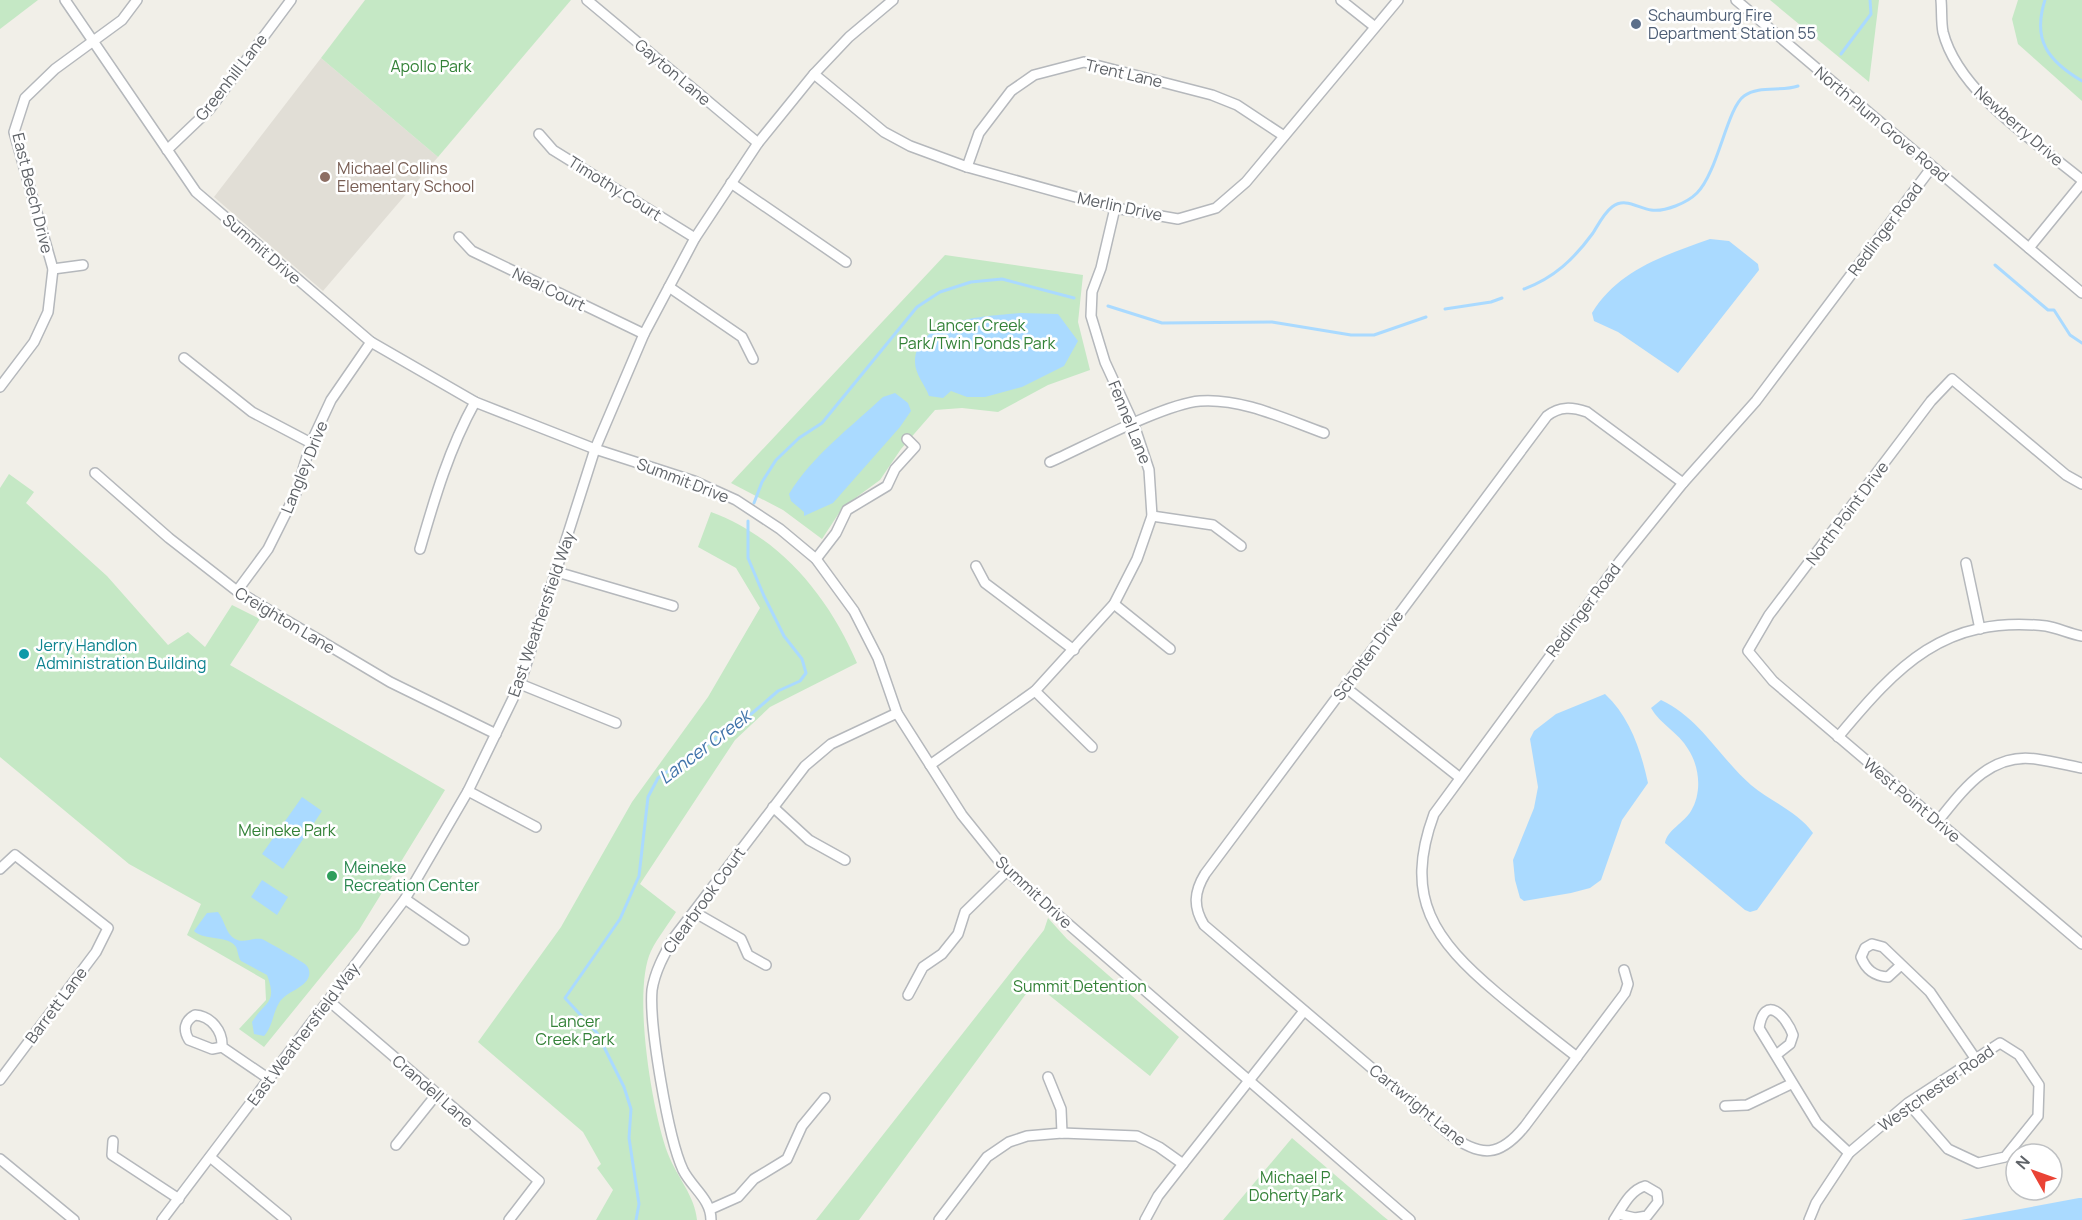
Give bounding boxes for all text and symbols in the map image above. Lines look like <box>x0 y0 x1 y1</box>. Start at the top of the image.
place label: Schaumburg Fire Department Station 55 <box>1648 4 1816 44</box>
marker: Schaumburg Fire Department Station 55 <box>1629 17 1643 31</box>
street label: Greenhill Lane <box>190 29 272 125</box>
street label: Gayton Lane <box>630 34 716 110</box>
street label: Trent Lane <box>1083 53 1165 93</box>
park label: Apollo Park <box>390 55 473 77</box>
street label: North Plum Grove Road <box>1810 61 1954 187</box>
street label: Newberry Drive <box>1970 81 2068 171</box>
street label: East Beech Drive <box>7 130 59 256</box>
street label: Timothy Court <box>564 150 666 226</box>
place label: Michael Collins Elementary School <box>337 157 475 197</box>
marker: Michael Collins Elementary School <box>318 170 332 184</box>
street label: Redlinger Road <box>1843 178 1927 280</box>
street label: Merlin Drive <box>1076 186 1164 226</box>
street label: Summit Drive <box>218 209 306 289</box>
street label: Neal Court <box>509 262 589 316</box>
park label: Lancer Creek Park/Twin Ponds Park <box>899 314 1056 354</box>
street label: Fennel Lane <box>1103 377 1157 467</box>
street label: Langley Drive <box>275 417 333 517</box>
street label: Summit Drive <box>634 452 732 508</box>
street label: North Point Drive <box>1801 457 1893 569</box>
street label: East Weathersfield Way <box>502 528 580 700</box>
street label: Redlinger Road <box>1541 559 1625 661</box>
street label: Creighton Lane <box>231 581 339 659</box>
street label: Scholten Drive <box>1328 605 1408 705</box>
place label: Jerry Handlon Administration Building <box>36 634 207 674</box>
marker: Jerry Handlon Administration Building <box>17 647 31 661</box>
water label: Lancer Creek <box>654 702 758 789</box>
street label: West Point Drive <box>1859 753 1965 847</box>
park label: Meineke Park <box>238 819 337 841</box>
street label: Clearbrook Court <box>658 842 750 958</box>
street label: Summit Drive <box>991 851 1077 933</box>
place label: Meineke Recreation Center <box>344 856 480 896</box>
marker: Meineke Recreation Center <box>325 869 339 883</box>
street label: East Weathersfield Way <box>242 958 364 1110</box>
street label: Barrett Lane <box>20 962 92 1048</box>
park label: Summit Detention <box>1013 975 1147 997</box>
park label: Lancer Creek Park <box>536 1010 615 1050</box>
street label: Westchester Road <box>1874 1040 1998 1136</box>
street label: Crandell Lane <box>388 1050 478 1132</box>
street label: Cartwright Lane <box>1365 1059 1471 1151</box>
north arrow <box>2004 1142 2064 1202</box>
text: N <box>2010 1151 2035 1174</box>
park label: Michael P. Doherty Park <box>1249 1166 1344 1206</box>

